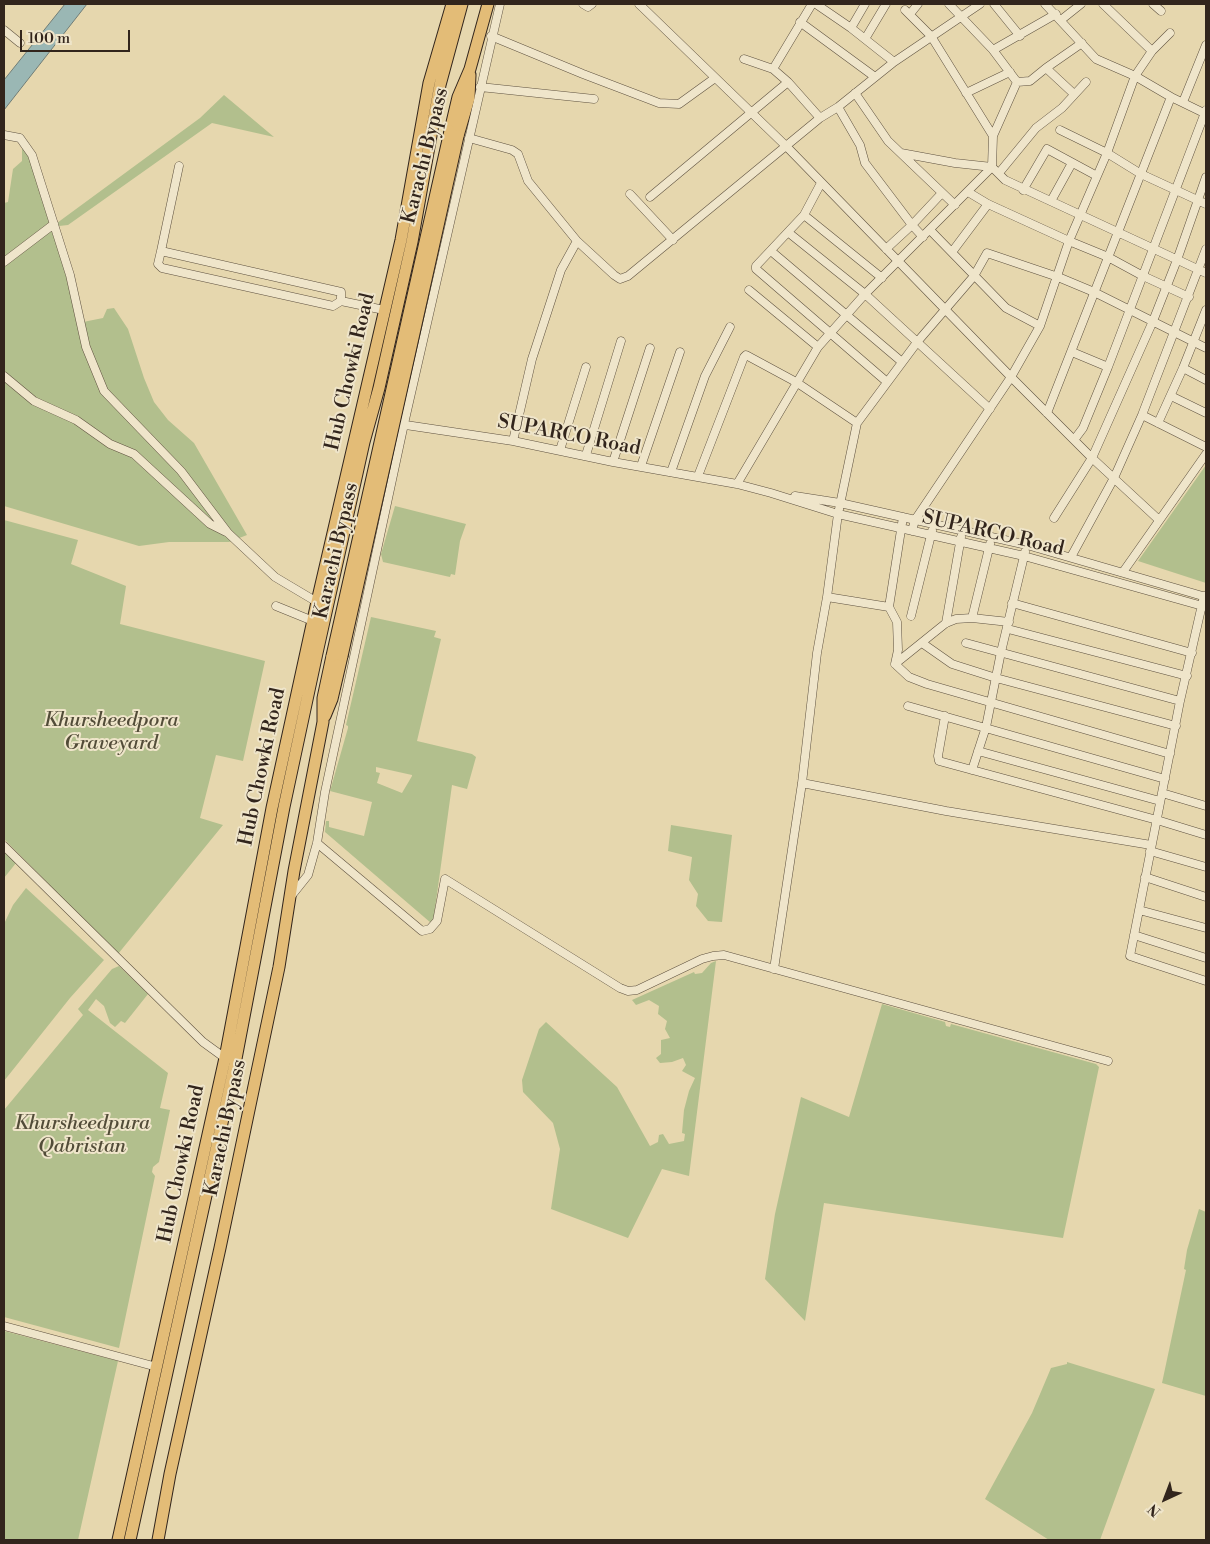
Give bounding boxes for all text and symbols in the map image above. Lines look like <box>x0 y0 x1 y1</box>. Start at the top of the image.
scale bar <box>22 20 132 52</box>
text: 100 m <box>28 29 70 48</box>
street label: Karachi Bypass <box>398 86 454 226</box>
street label: Hub Chowki Road <box>321 291 381 453</box>
street label: SUPARCO Road <box>495 410 643 462</box>
street label: Karachi Bypass <box>310 480 364 622</box>
street label: SUPARCO Road <box>920 506 1066 562</box>
street label: Hub Chowki Road <box>235 686 291 848</box>
park label: Khursheedpora Graveyard <box>44 709 178 756</box>
street label: Karachi Bypass <box>200 1057 252 1199</box>
street label: Hub Chowki Road <box>154 1083 210 1245</box>
park label: Khursheedpura Qabristan <box>14 1112 150 1159</box>
north arrow <box>1140 1474 1190 1524</box>
text: N <box>1145 1500 1165 1520</box>

